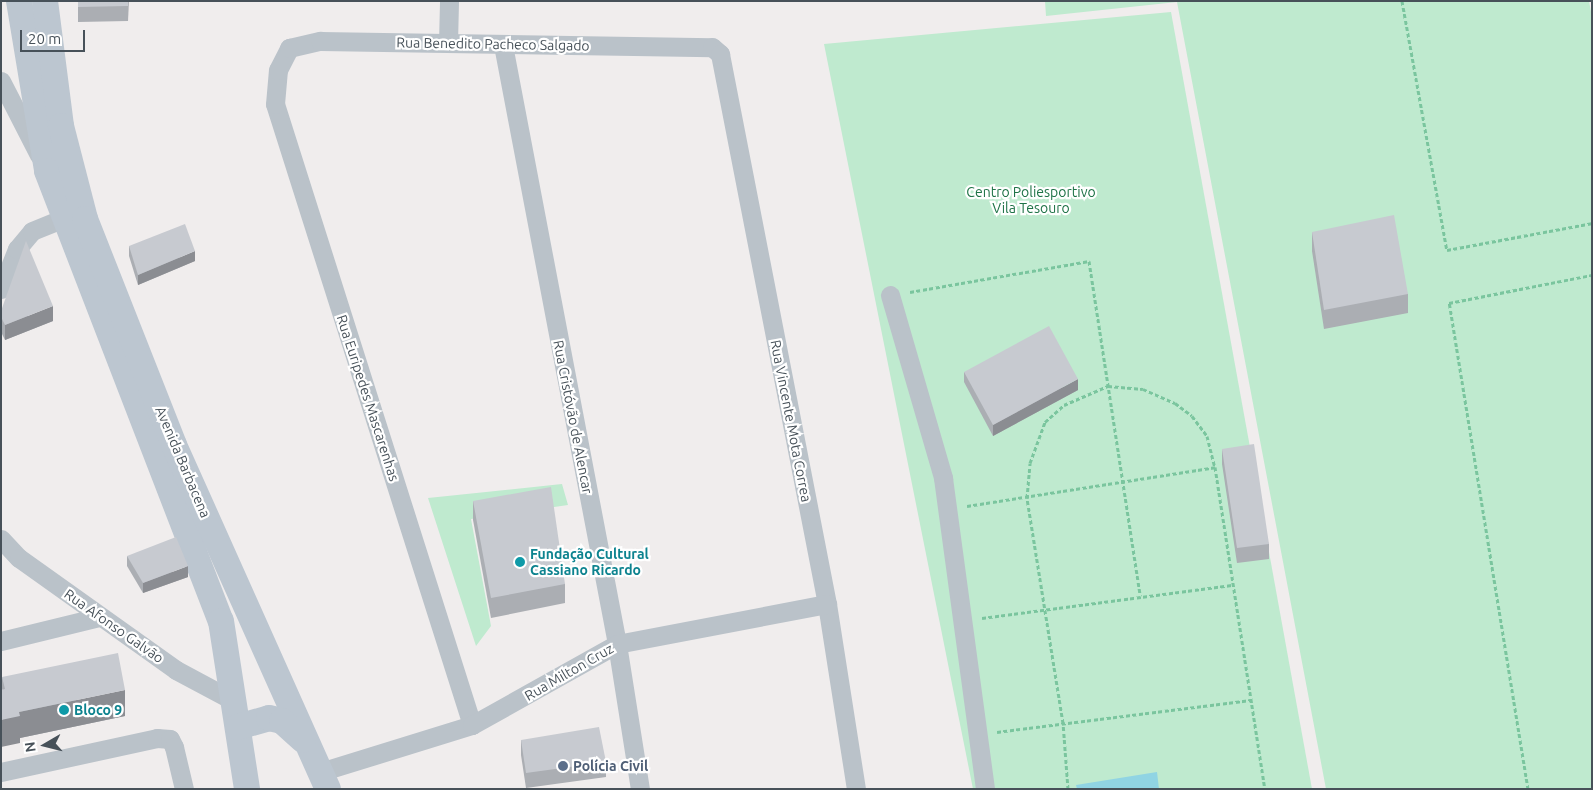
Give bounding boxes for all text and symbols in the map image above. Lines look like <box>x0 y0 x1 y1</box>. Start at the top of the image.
scale bar <box>22 20 88 52</box>
text: 20 m <box>28 30 61 47</box>
street label: Rua Benedito Pacheco Salgado <box>396 34 590 54</box>
park label: Centro Poliesportivo Vila Tesouro <box>966 184 1096 216</box>
street label: Rua Euripedes Mascarenhas <box>333 313 403 483</box>
street label: Rua Vincente Mota Correa <box>767 338 815 504</box>
street label: Rua Cristóvão de Alencar <box>550 339 596 495</box>
street label: Avenida Barbacena <box>152 404 214 520</box>
place label: Fundação Cultural Cassiano Ricardo <box>530 546 649 578</box>
marker: Fundação Cultural Cassiano Ricardo <box>514 556 526 568</box>
street label: Rua Afonso Galvão <box>61 585 167 667</box>
street label: Rua Milton Cruz <box>522 640 616 704</box>
place label: Bloco 9 <box>74 702 122 718</box>
marker: Bloco 9 <box>58 704 70 716</box>
north arrow <box>20 720 70 770</box>
text: N <box>21 741 39 753</box>
place label: Polícia Civil <box>573 758 648 774</box>
marker: Polícia Civil <box>557 760 569 772</box>

